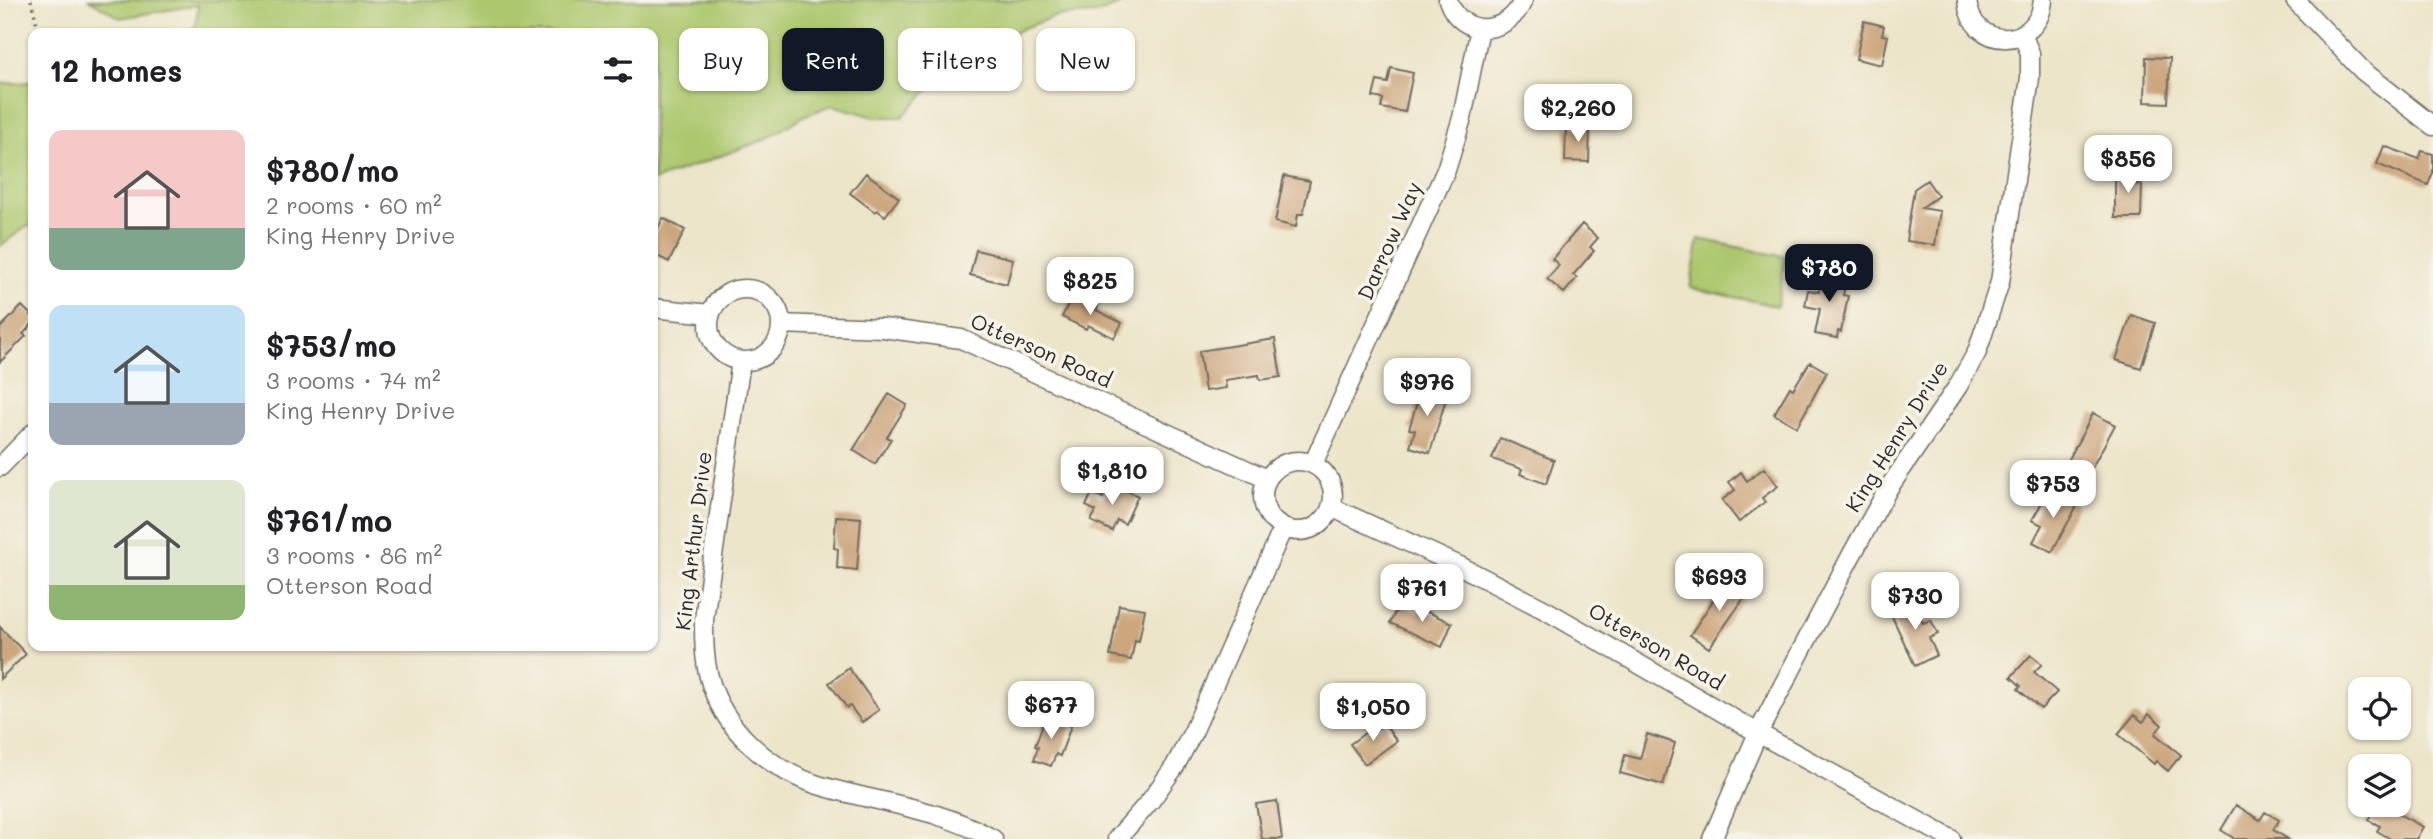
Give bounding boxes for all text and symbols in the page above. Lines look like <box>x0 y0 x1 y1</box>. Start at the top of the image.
chip: Buy <box>679 28 768 91</box>
chip: Rent <box>782 28 884 91</box>
chip: Filters <box>898 28 1022 91</box>
chip: New <box>1036 28 1135 91</box>
text: 12 homes <box>49 50 182 90</box>
icon: filters <box>599 51 637 89</box>
pin: $2,260 <box>1521 85 1635 144</box>
text: $2,260 <box>1540 92 1616 122</box>
pin: $856 <box>2087 136 2169 195</box>
text: $856 <box>2100 143 2156 173</box>
text: $780/mo <box>266 150 399 190</box>
icon: home <box>105 158 189 242</box>
street label: Darrow Way <box>1351 177 1427 304</box>
text: 2 rooms · 60 m² <box>266 190 442 220</box>
text: King Henry Drive <box>266 220 456 250</box>
pin: $780 <box>1788 244 1870 304</box>
text: $780 <box>1801 252 1857 282</box>
pin: $825 <box>1049 258 1131 317</box>
text: $825 <box>1063 265 1117 295</box>
street label: Otterson Road <box>967 306 1117 393</box>
text: $753/mo <box>266 325 396 365</box>
icon: home <box>105 333 189 417</box>
street label: King Henry Drive <box>1838 356 1953 517</box>
pin: $976 <box>1386 358 1468 418</box>
text: 3 rooms · 74 m² <box>266 365 441 395</box>
text: $976 <box>1400 366 1454 396</box>
text: King Henry Drive <box>266 395 456 425</box>
pin: $1,810 <box>1055 448 1169 507</box>
street label: King Arthur Drive <box>668 450 717 632</box>
text: $1,810 <box>1077 455 1147 485</box>
pin: $753 <box>2012 461 2094 520</box>
text: $753 <box>2026 468 2080 498</box>
text: $761/mo <box>266 500 392 540</box>
icon: home <box>105 508 189 592</box>
text: 3 rooms · 86 m² <box>266 540 442 570</box>
pin: $693 <box>1678 554 1760 613</box>
text: $693 <box>1691 561 1747 591</box>
pin: $761 <box>1381 564 1463 624</box>
text: Otterson Road <box>266 570 432 600</box>
text: $761 <box>1396 572 1448 602</box>
pin: $730 <box>1874 572 1956 632</box>
text: $730 <box>1887 580 1943 610</box>
street label: Otterson Road <box>1584 596 1729 695</box>
map controls <box>2348 677 2411 817</box>
button: locate <box>2348 677 2411 740</box>
pin: $677 <box>1010 682 1092 741</box>
pin: $1,050 <box>1316 684 1430 743</box>
text: $677 <box>1024 689 1078 719</box>
text: $1,050 <box>1336 691 1410 721</box>
button: layers <box>2348 754 2411 817</box>

